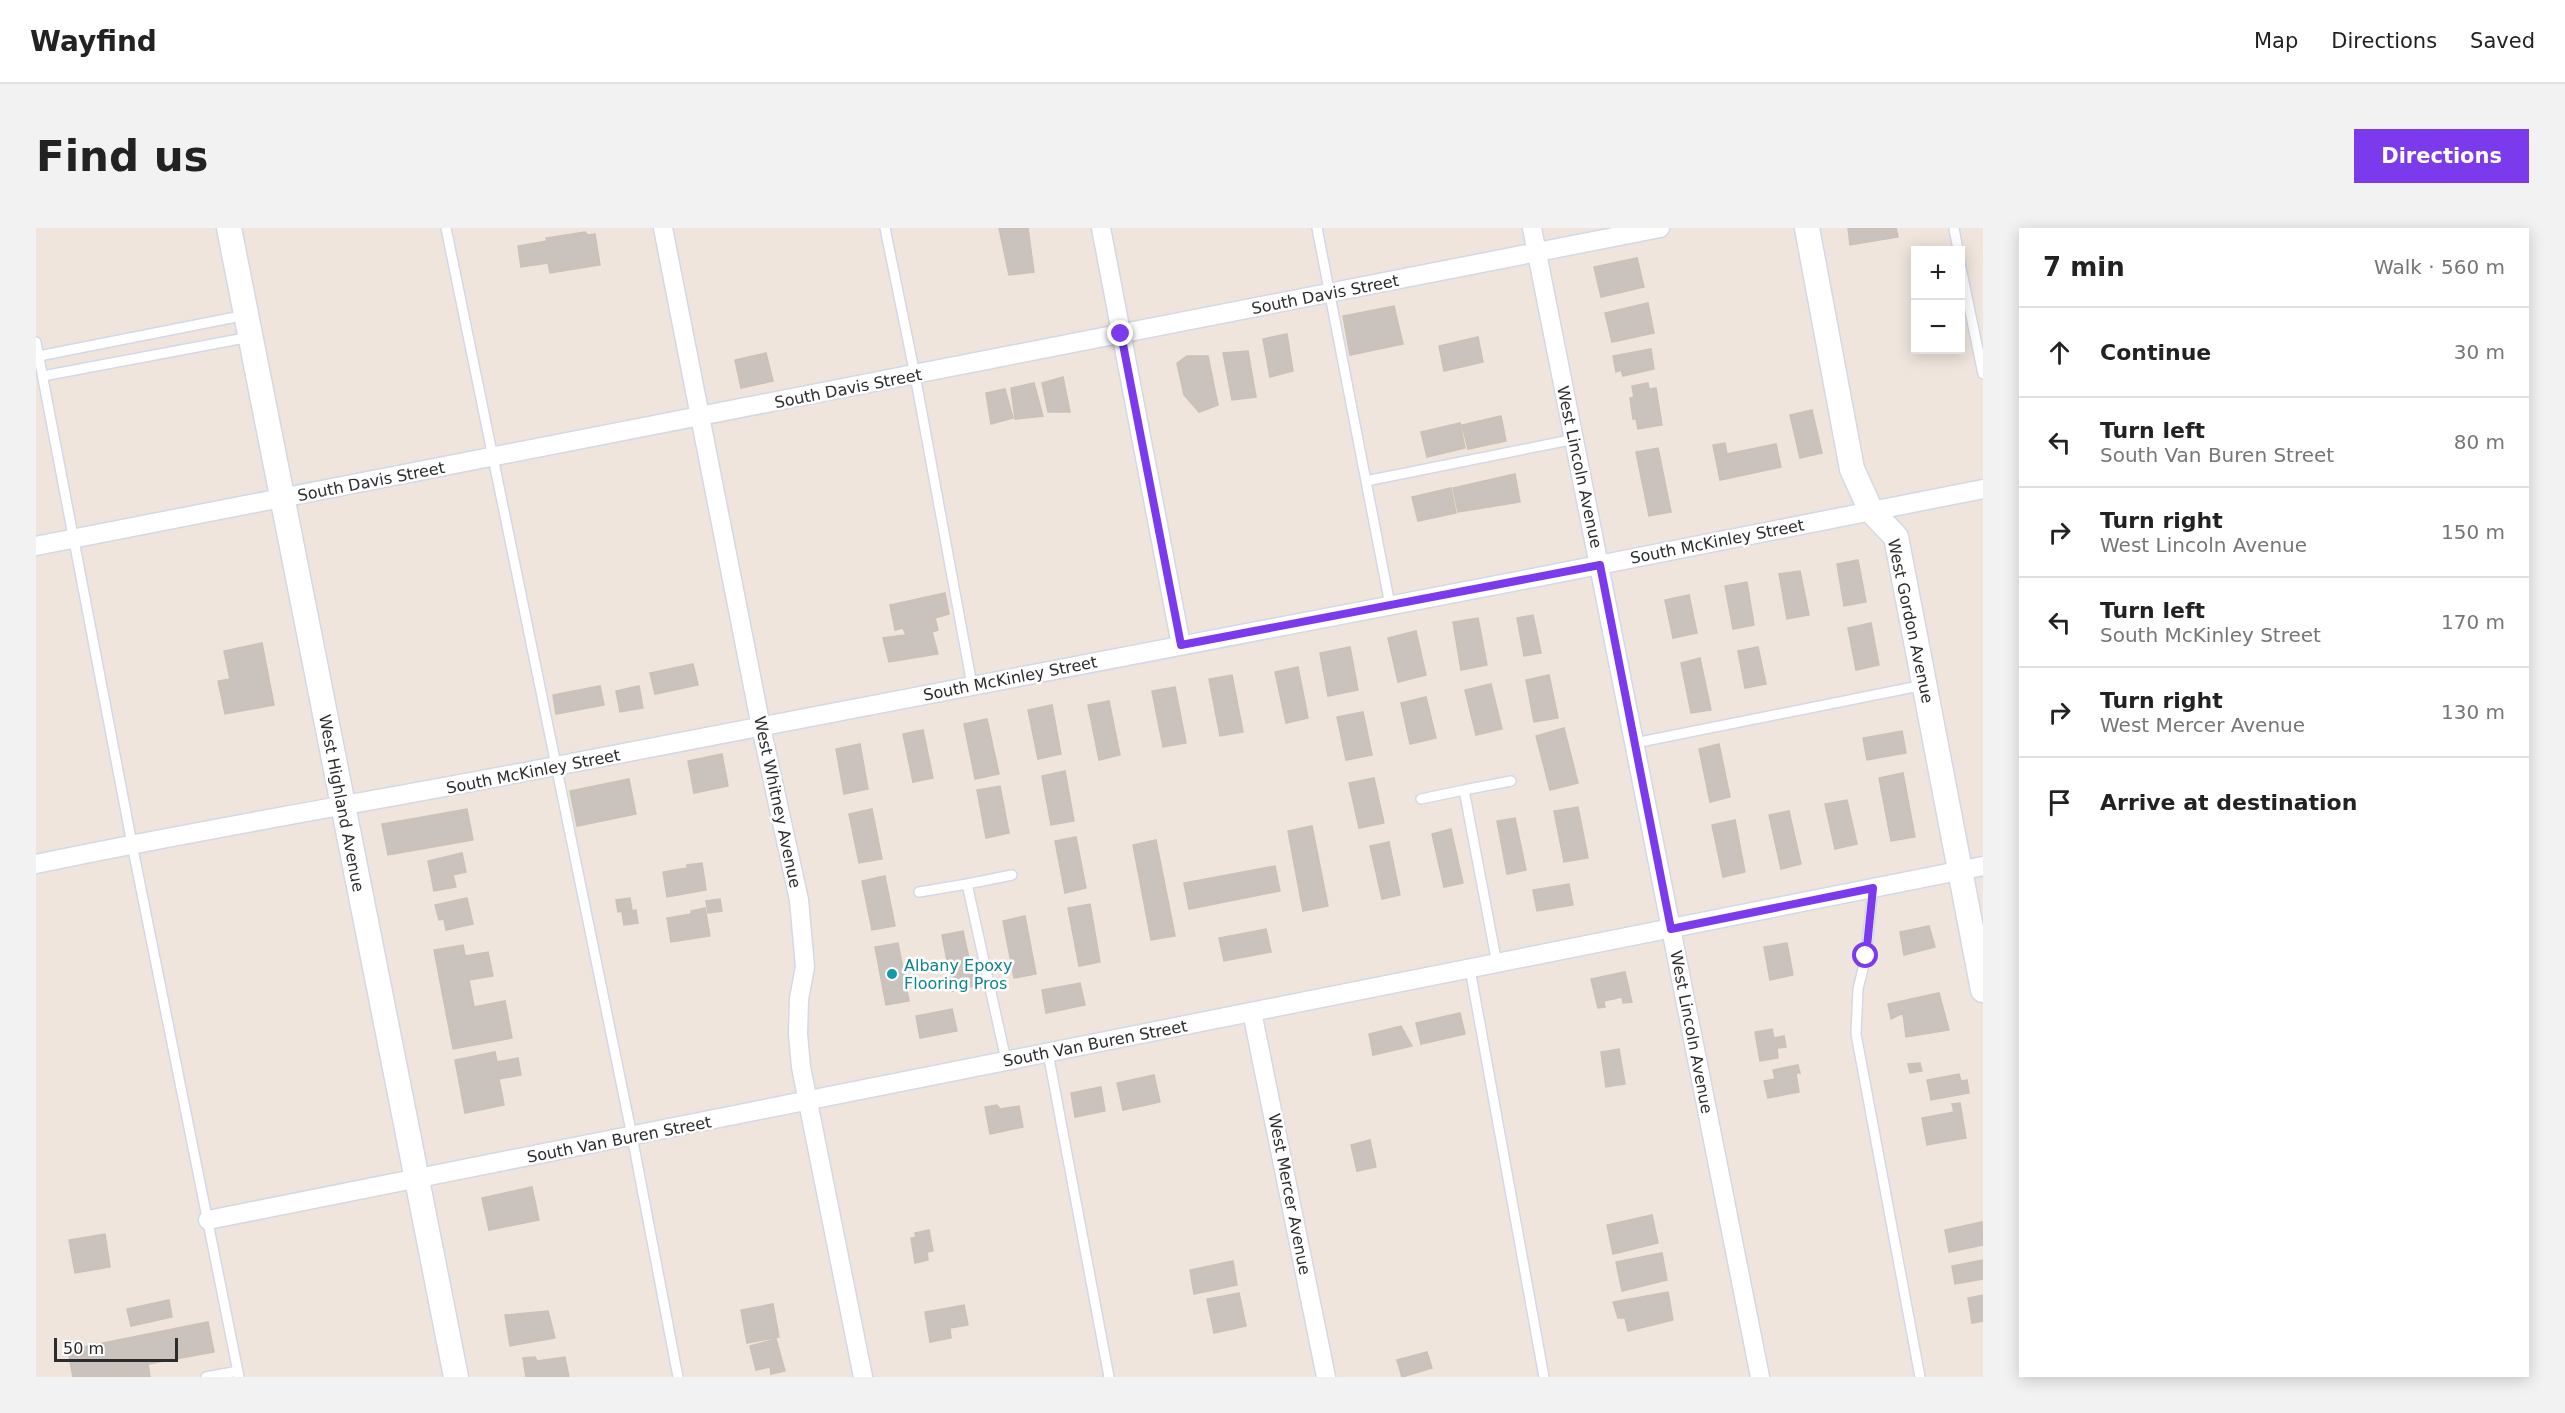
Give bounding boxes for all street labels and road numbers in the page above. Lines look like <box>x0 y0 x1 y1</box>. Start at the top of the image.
street label: South Davis Street <box>1250 271 1400 318</box>
street label: South Davis Street <box>773 365 923 412</box>
street label: West Lincoln Avenue <box>1553 384 1606 550</box>
street label: South Davis Street <box>296 458 446 505</box>
street label: South McKinley Street <box>1629 515 1806 568</box>
street label: West Gordon Avenue <box>1884 537 1937 705</box>
street label: South McKinley Street <box>922 652 1099 705</box>
street label: West Highland Avenue <box>315 713 368 893</box>
street label: West Whitney Avenue <box>750 714 805 890</box>
street label: South McKinley Street <box>445 745 622 798</box>
street label: West Lincoln Avenue <box>1666 949 1717 1115</box>
street label: South Van Buren Street <box>1001 1016 1189 1071</box>
street label: South Van Buren Street <box>525 1112 713 1167</box>
street label: West Mercer Avenue <box>1265 1112 1314 1276</box>

